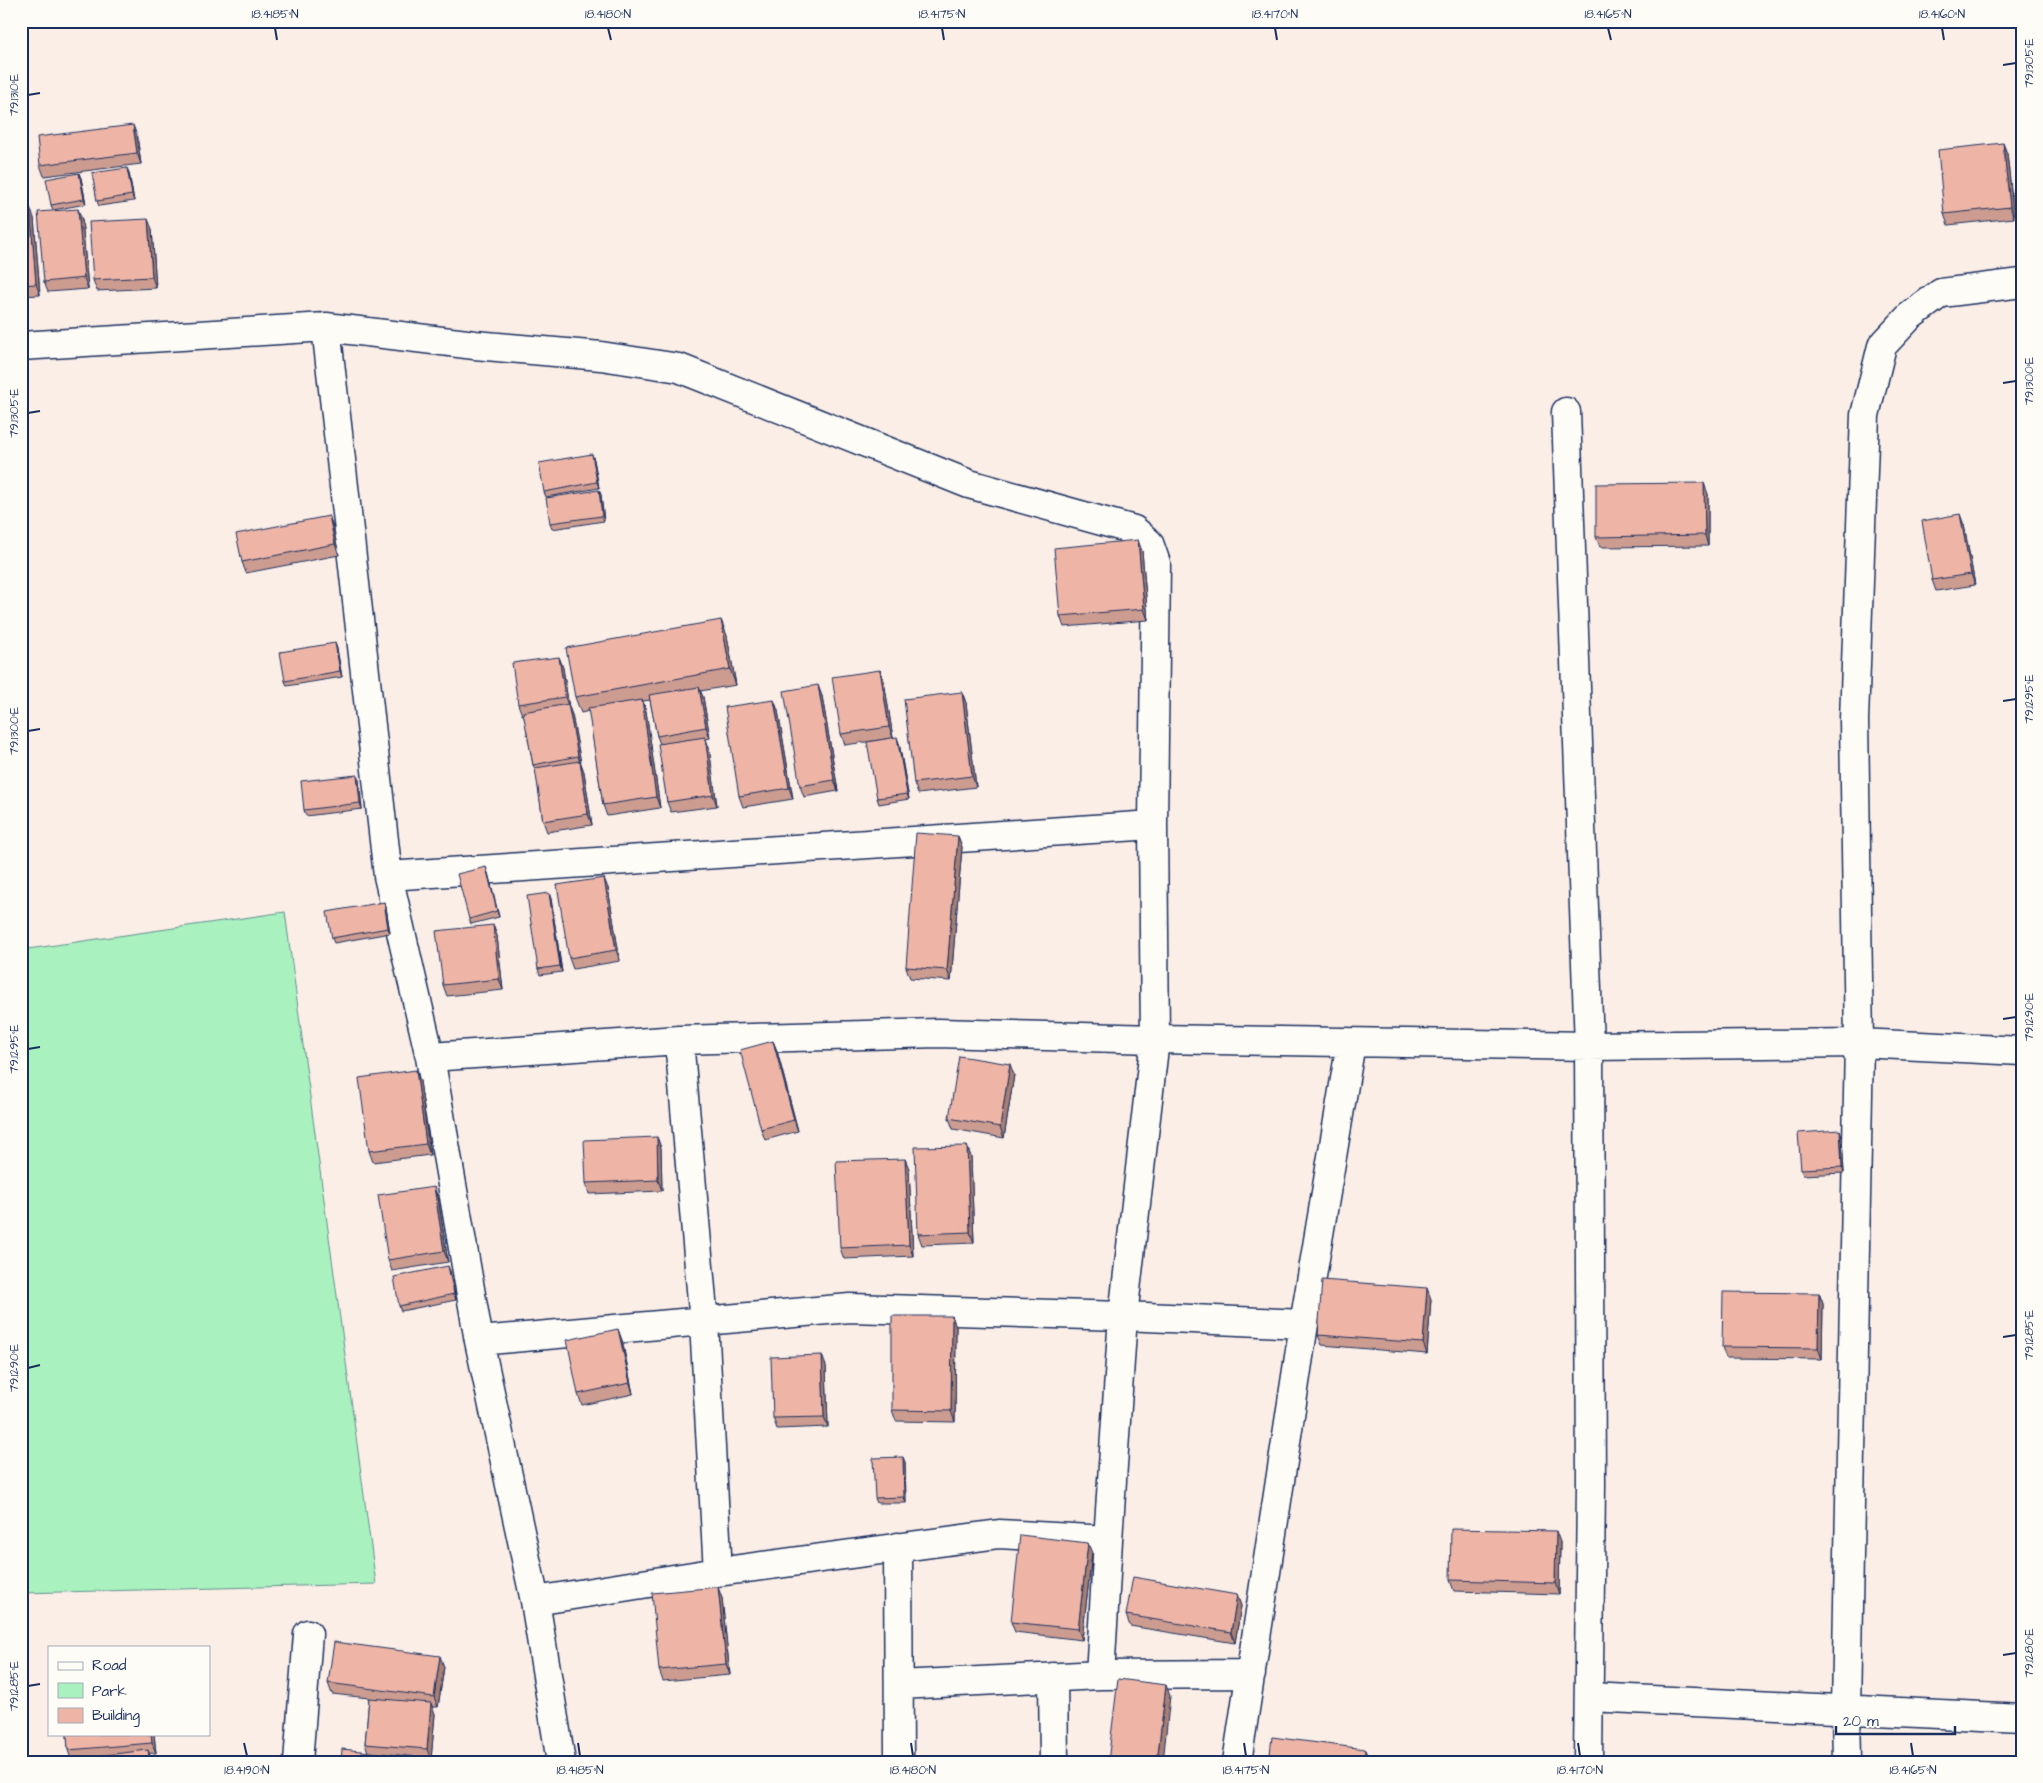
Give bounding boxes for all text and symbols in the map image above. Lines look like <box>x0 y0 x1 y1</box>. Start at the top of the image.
text: 18.4185°N <box>251 6 299 23</box>
text: 18.4180°N <box>585 6 632 23</box>
text: 18.4175°N <box>919 6 966 23</box>
text: 18.4170°N <box>1252 6 1298 23</box>
text: 18.4165°N <box>1585 6 1632 23</box>
text: 18.4160°N <box>1919 6 1965 23</box>
text: 79.1305°E <box>2021 38 2038 88</box>
text: 79.1310°E <box>6 74 23 116</box>
text: 79.1300°E <box>2021 357 2038 405</box>
text: 79.1305°E <box>6 388 23 438</box>
text: 79.1295°E <box>2021 674 2038 724</box>
text: 79.1300°E <box>6 707 23 755</box>
text: 79.1290°E <box>2021 993 2038 1041</box>
text: 79.1295°E <box>6 1024 23 1074</box>
text: 79.1285°E <box>2021 1310 2038 1360</box>
text: 79.1290°E <box>6 1344 23 1392</box>
text: 79.1280°E <box>2021 1628 2038 1678</box>
legend <box>48 1646 210 1736</box>
text: Road <box>92 1655 127 1676</box>
text: 79.1285°E <box>6 1661 23 1711</box>
text: Park <box>92 1681 127 1702</box>
scale bar <box>1836 1703 1954 1735</box>
text: Building <box>92 1705 140 1727</box>
text: 20 m <box>1843 1711 1879 1732</box>
text: 18.4190°N <box>224 1762 270 1779</box>
text: 18.4185°N <box>556 1762 604 1779</box>
text: 18.4180°N <box>890 1762 937 1779</box>
text: 18.4175°N <box>1223 1762 1270 1779</box>
text: 18.4170°N <box>1557 1762 1603 1779</box>
text: 18.4165°N <box>1890 1762 1937 1779</box>

